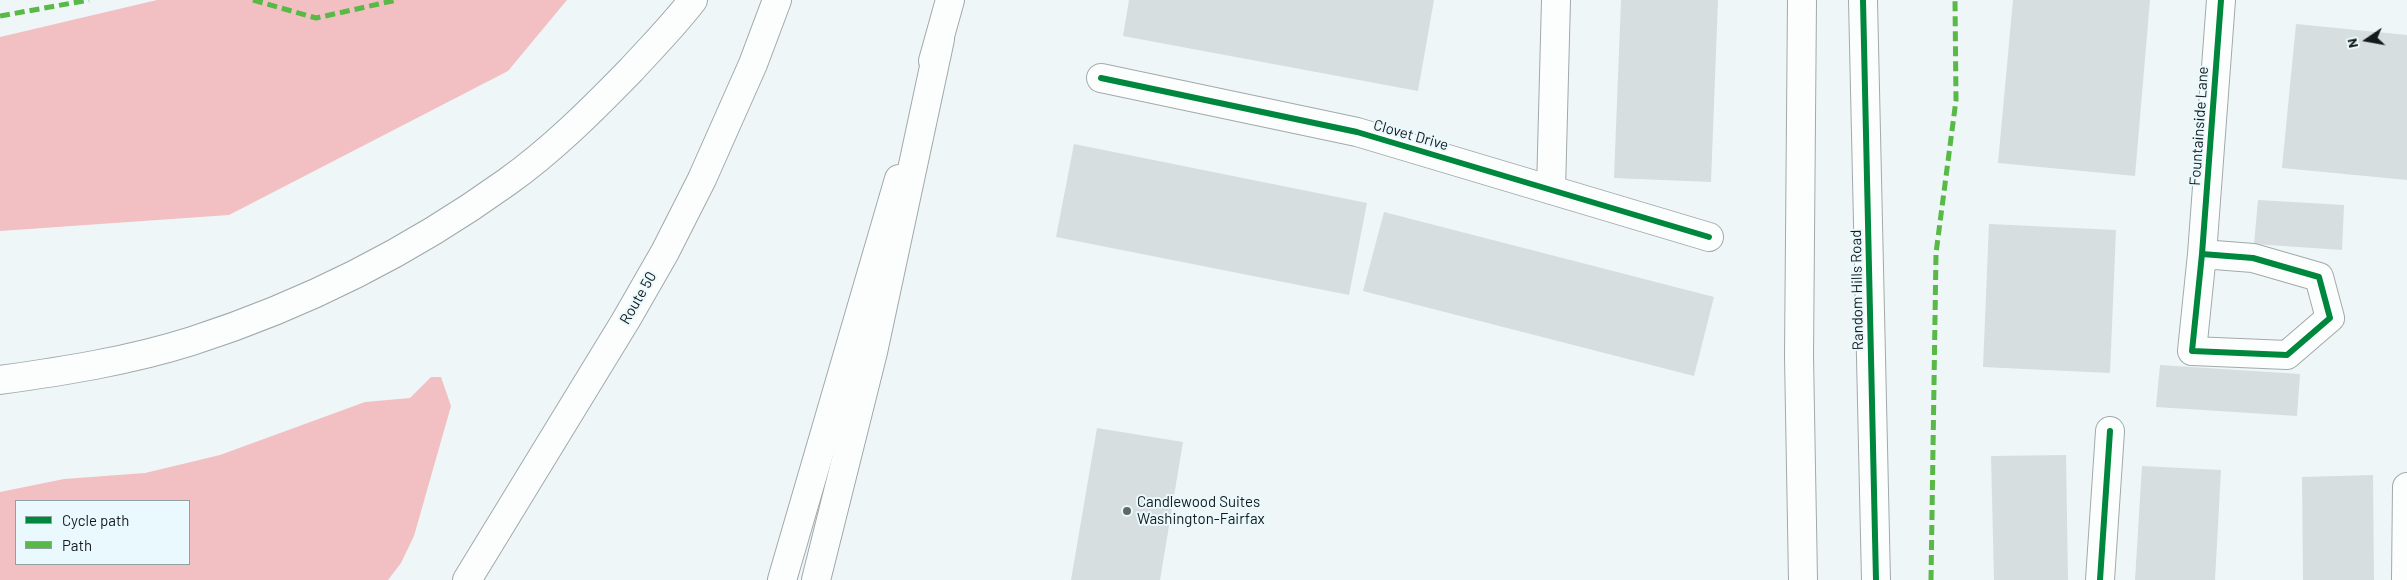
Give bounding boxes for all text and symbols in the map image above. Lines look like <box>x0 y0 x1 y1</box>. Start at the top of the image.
north arrow <box>2342 15 2392 65</box>
text: N <box>2343 37 2361 50</box>
street label: Fountainside Lane <box>2186 66 2212 186</box>
street label: Clovet Drive <box>1371 116 1451 154</box>
street label: Random Hills Road <box>1847 230 1867 350</box>
street label: Route 50 <box>616 268 660 328</box>
place label: Candlewood Suites Washington-Fairfax <box>1137 493 1265 528</box>
legend <box>15 500 190 565</box>
marker: Candlewood Suites Washington-Fairfax <box>1121 505 1133 517</box>
text: Cycle path <box>62 511 129 529</box>
text: Path <box>62 536 92 554</box>

